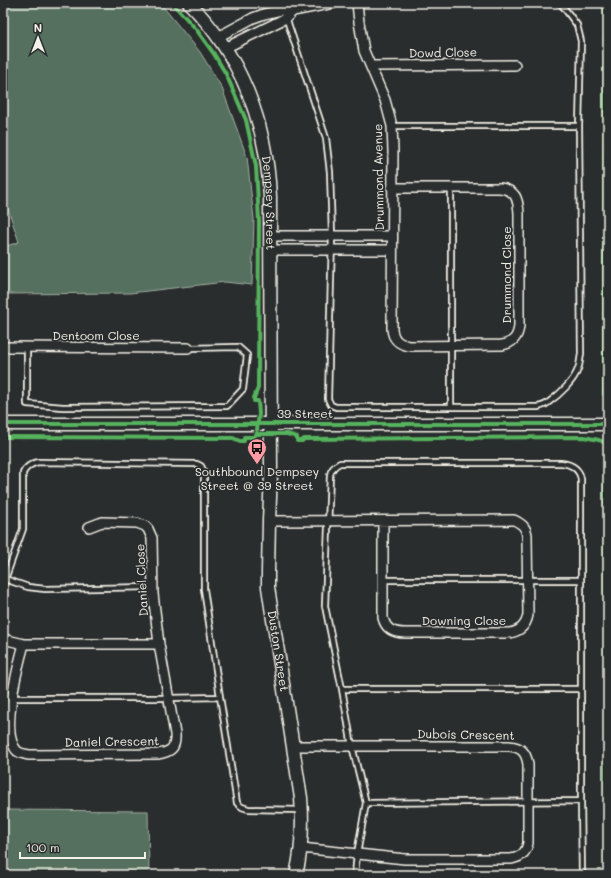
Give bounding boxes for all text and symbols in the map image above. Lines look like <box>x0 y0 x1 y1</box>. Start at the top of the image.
north arrow <box>18 18 58 58</box>
text: N <box>34 20 42 35</box>
street label: Dowd Close <box>409 43 477 61</box>
street label: Drummond Avenue <box>369 124 387 231</box>
street label: Dempsey Street <box>259 155 279 250</box>
street label: Drummond Close <box>498 226 514 324</box>
street label: Dentoom Close <box>52 327 140 343</box>
street label: 39 Street <box>277 405 333 421</box>
bus stop icon: Southbound Dempsey Street @ 39 Street <box>246 437 268 465</box>
place label: Southbound Dempsey Street @ 39 Street <box>195 463 319 493</box>
street label: Daniel Close <box>131 544 151 617</box>
street label: Duston Street <box>265 609 293 693</box>
street label: Downing Close <box>422 612 506 628</box>
street label: Dubois Crescent <box>417 725 515 743</box>
street label: Daniel Crescent <box>65 732 159 750</box>
scale bar <box>20 834 145 860</box>
text: 100 m <box>26 839 60 855</box>

